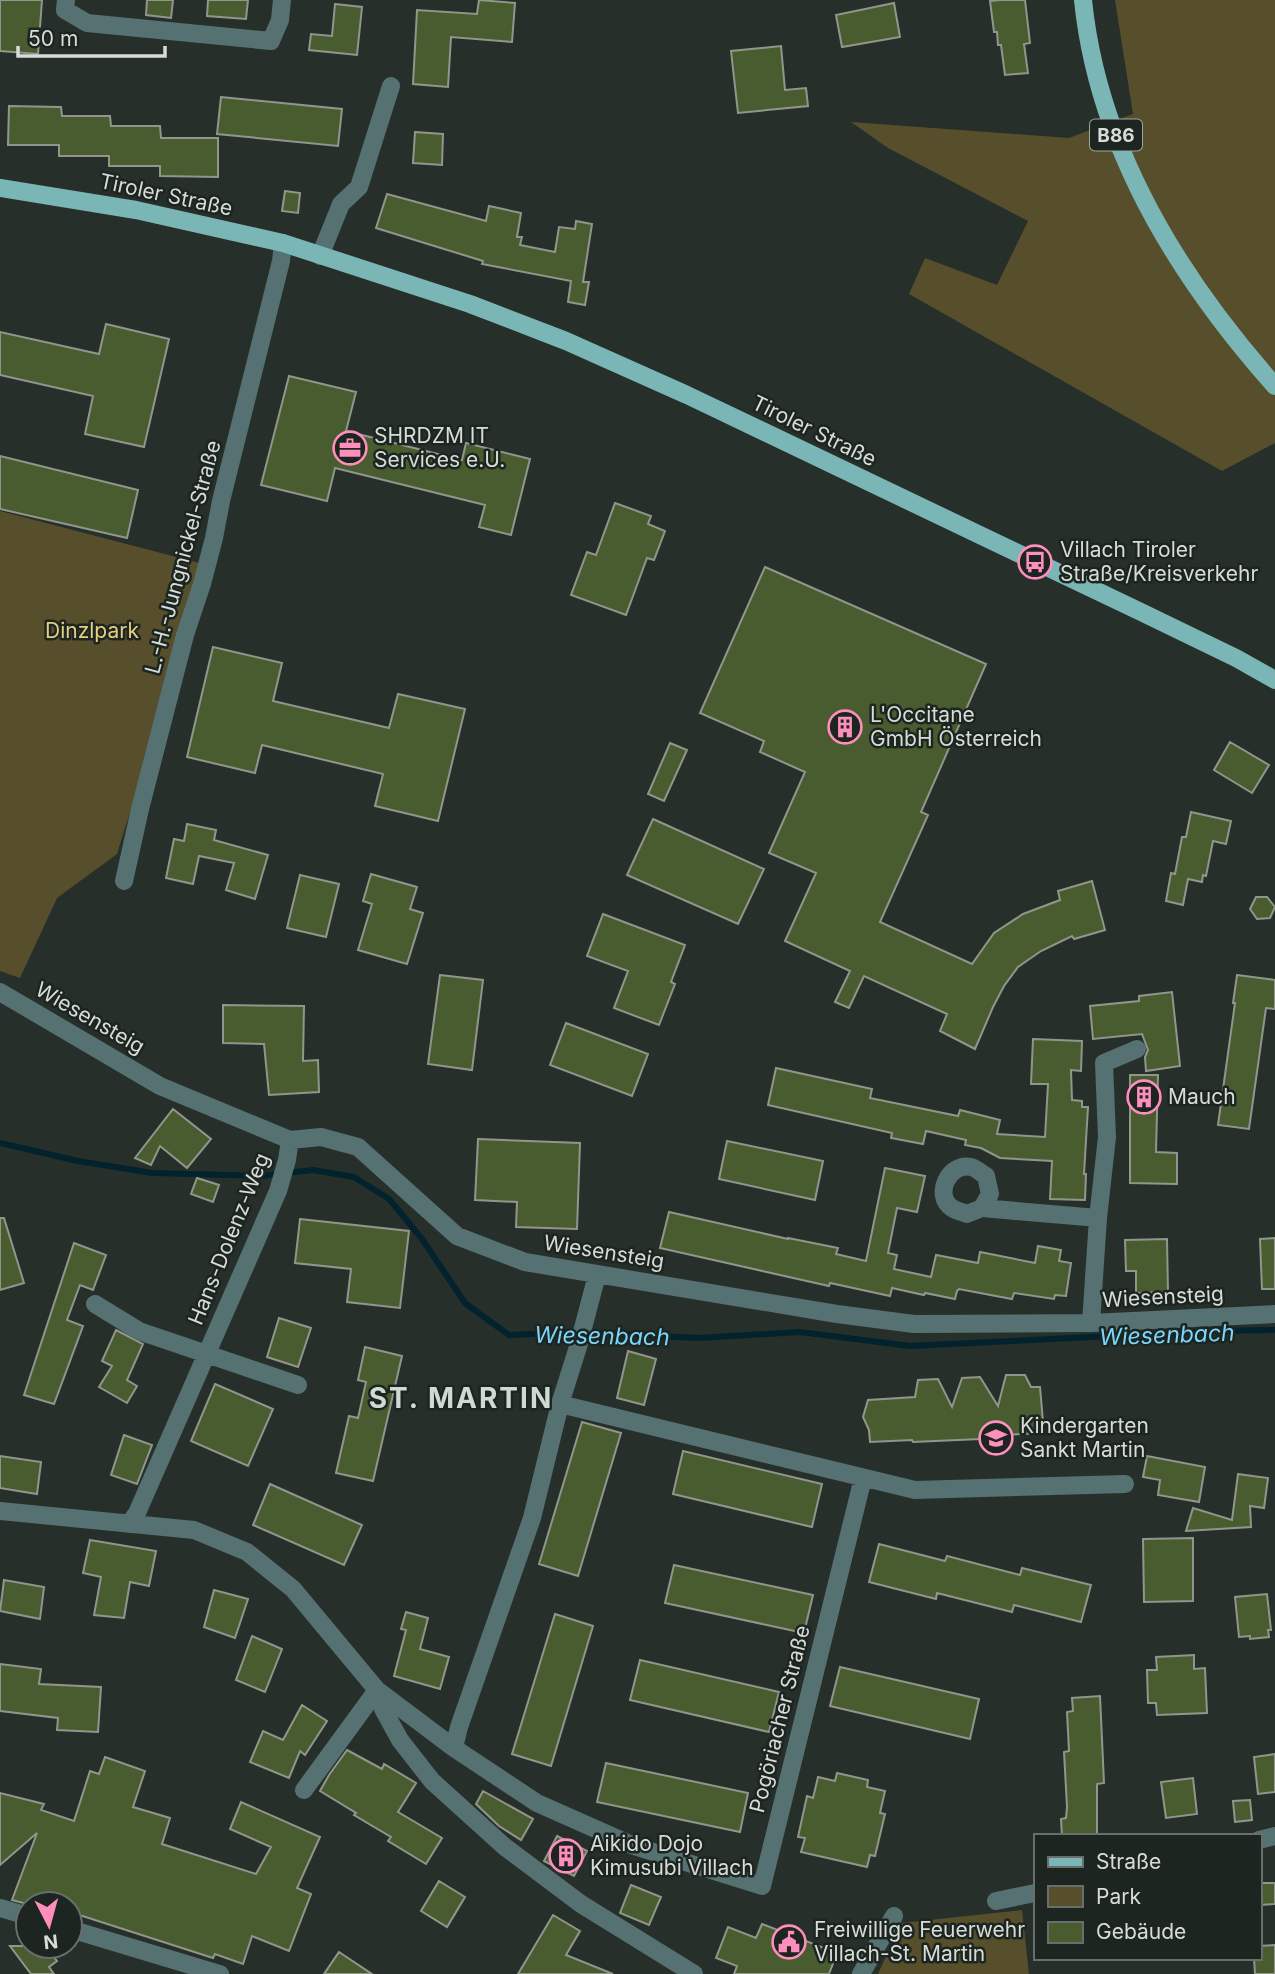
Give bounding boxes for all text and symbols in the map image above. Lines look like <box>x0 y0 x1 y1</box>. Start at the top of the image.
scale bar <box>18 14 164 58</box>
text: 50 m <box>28 26 78 51</box>
road number: B86 <box>1090 119 1142 150</box>
street label: Tiroler Straße <box>97 168 235 221</box>
street label: Tiroler Straße <box>748 390 880 471</box>
place label: SHRDZM IT Services e.U. <box>374 423 505 472</box>
office icon: SHRDZM IT Services e.U. <box>331 429 369 467</box>
street label: L.-H.-Jungnickel-Straße <box>139 438 226 676</box>
place label: Villach Tiroler Straße/Kreisverkehr <box>1060 537 1258 586</box>
bus stop icon: Villach Tiroler Straße/Kreisverkehr <box>1016 543 1054 581</box>
park label: Dinzlpark <box>45 618 139 643</box>
place label: L'Occitane GmbH Österreich <box>870 702 1042 751</box>
building icon: L'Occitane GmbH Österreich <box>826 708 864 746</box>
street label: Wiesensteig <box>31 976 149 1059</box>
building icon: Mauch <box>1125 1078 1163 1116</box>
place label: Mauch <box>1168 1084 1236 1109</box>
street label: Hans-Dolenz-Weg <box>183 1149 274 1328</box>
street label: Wiesensteig <box>542 1230 666 1273</box>
street label: Wiesensteig <box>1102 1281 1224 1312</box>
water label: Wiesenbach <box>1099 1319 1235 1351</box>
water label: Wiesenbach <box>534 1321 670 1351</box>
district label: ST. MARTIN <box>369 1381 553 1415</box>
place label: Kindergarten Sankt Martin <box>1020 1413 1149 1462</box>
school or university icon: Kindergarten Sankt Martin <box>977 1419 1015 1457</box>
street label: Pogöriacher Straße <box>744 1623 815 1815</box>
place label: Aikido Dojo Kimusubi Villach <box>590 1831 754 1880</box>
legend <box>1034 1834 1261 1960</box>
building icon: Aikido Dojo Kimusubi Villach <box>547 1837 585 1875</box>
text: Straße <box>1096 1849 1161 1874</box>
text: Park <box>1096 1884 1141 1909</box>
north arrow <box>14 1890 84 1960</box>
place label: Freiwillige Feuerwehr Villach-St. Martin <box>814 1917 1025 1966</box>
text: Gebäude <box>1096 1919 1186 1944</box>
public building icon: Freiwillige Feuerwehr Villach-St. Martin <box>770 1923 808 1961</box>
text: N <box>42 1929 59 1954</box>

